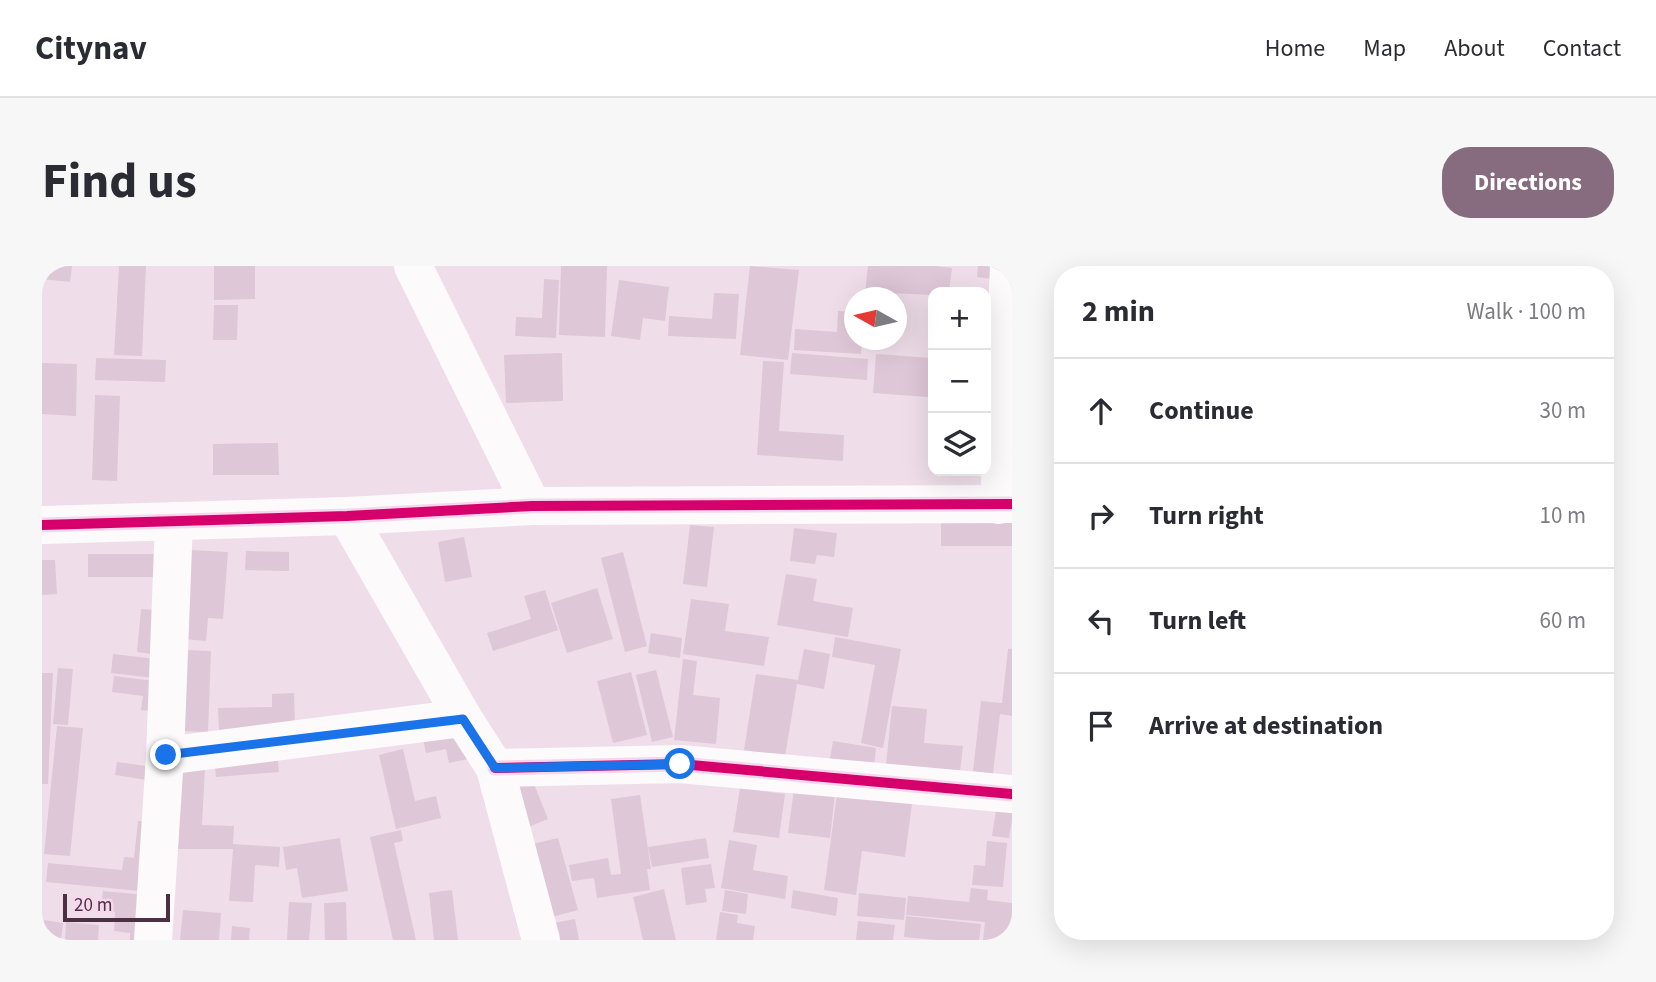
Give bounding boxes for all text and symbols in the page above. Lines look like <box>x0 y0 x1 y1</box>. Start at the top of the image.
text: Citynav <box>35 25 147 72</box>
text: Home <box>1265 31 1325 66</box>
text: Map <box>1363 31 1406 66</box>
text: About <box>1444 31 1505 66</box>
text: Contact <box>1543 31 1621 66</box>
text: Find us <box>42 147 197 217</box>
button: Directions <box>1442 147 1614 218</box>
north arrow <box>844 287 907 350</box>
map controls <box>928 287 991 476</box>
button: + <box>928 287 991 350</box>
text: 2 min <box>1082 290 1155 333</box>
text: Walk · 100 m <box>1467 295 1586 328</box>
button: − <box>928 350 991 413</box>
icon: ahead <box>1082 392 1120 430</box>
text: Continue <box>1149 392 1254 429</box>
text: 30 m <box>1539 394 1586 427</box>
button: layers <box>928 413 991 476</box>
icon: right <box>1082 497 1120 535</box>
text: Turn right <box>1149 497 1264 534</box>
text: 10 m <box>1539 499 1586 532</box>
icon: left <box>1082 602 1120 640</box>
text: Turn left <box>1149 602 1246 639</box>
text: 60 m <box>1539 604 1586 637</box>
icon: arrive <box>1082 707 1120 745</box>
text: Arrive at destination <box>1149 707 1383 744</box>
route end <box>150 739 181 770</box>
route start <box>664 748 695 779</box>
scale bar <box>63 891 170 923</box>
text: 20 m <box>74 892 112 919</box>

